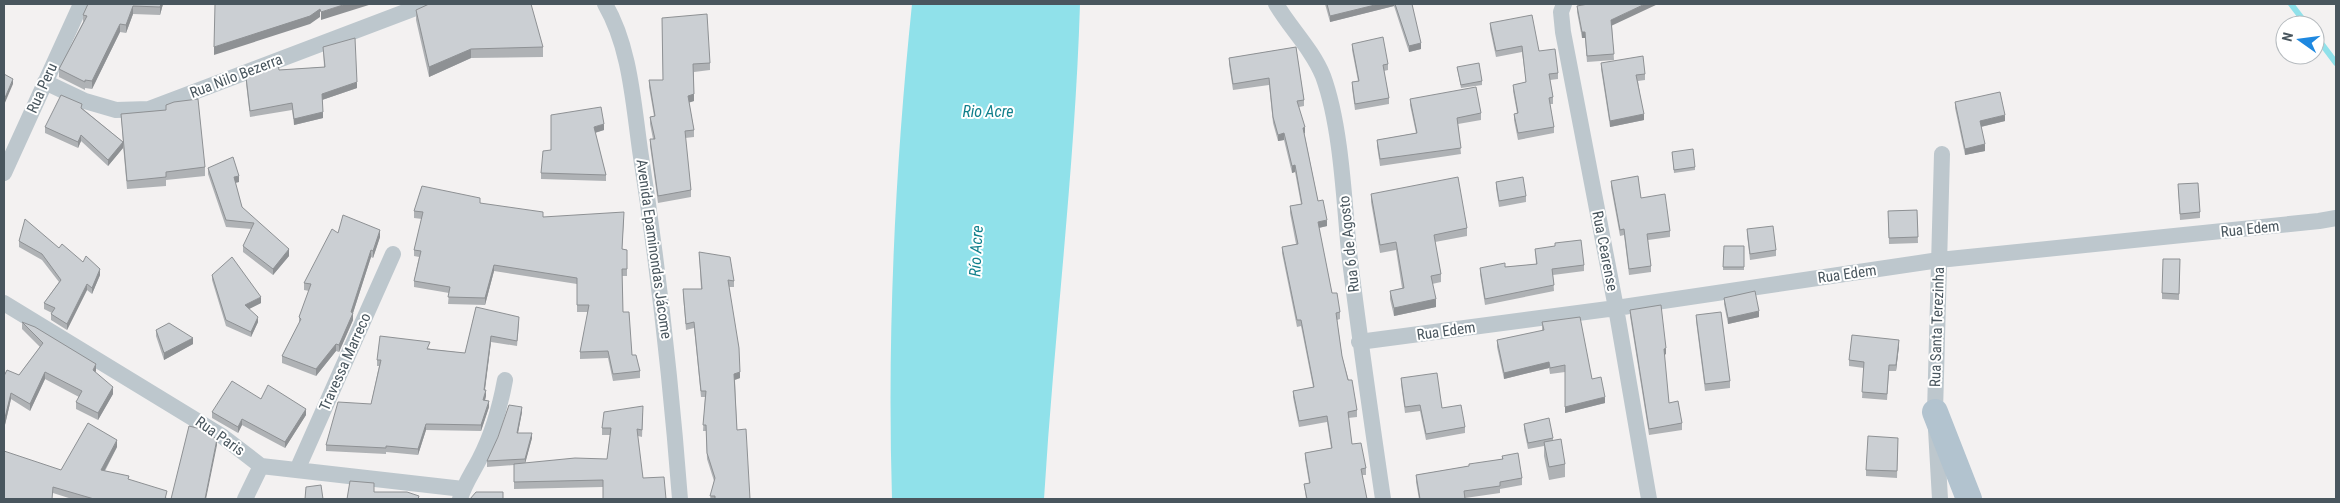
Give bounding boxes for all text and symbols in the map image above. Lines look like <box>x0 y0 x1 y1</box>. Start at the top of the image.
north arrow <box>2275 15 2325 65</box>
text: N <box>2279 31 2296 43</box>
street label: Rua Nilo Bezerra <box>187 50 285 102</box>
street label: Rua Peru <box>23 60 61 116</box>
water label: Rio Acre <box>962 102 1014 121</box>
street label: Avenida Epaminondas Jácome <box>632 158 676 340</box>
street label: Rua 6 de Agosto <box>1335 195 1363 293</box>
street label: Rua Cearense <box>1588 209 1622 293</box>
street label: Rua Edem <box>2220 217 2280 241</box>
water label: Río Acre <box>965 225 987 277</box>
street label: Rua Edem <box>1817 261 1877 287</box>
street label: Rua Santa Terezinha <box>1926 267 1948 387</box>
street label: Travessa Marreco <box>315 310 375 414</box>
street label: Rua Edem <box>1416 318 1476 344</box>
street label: Rua Paris <box>192 413 248 460</box>

